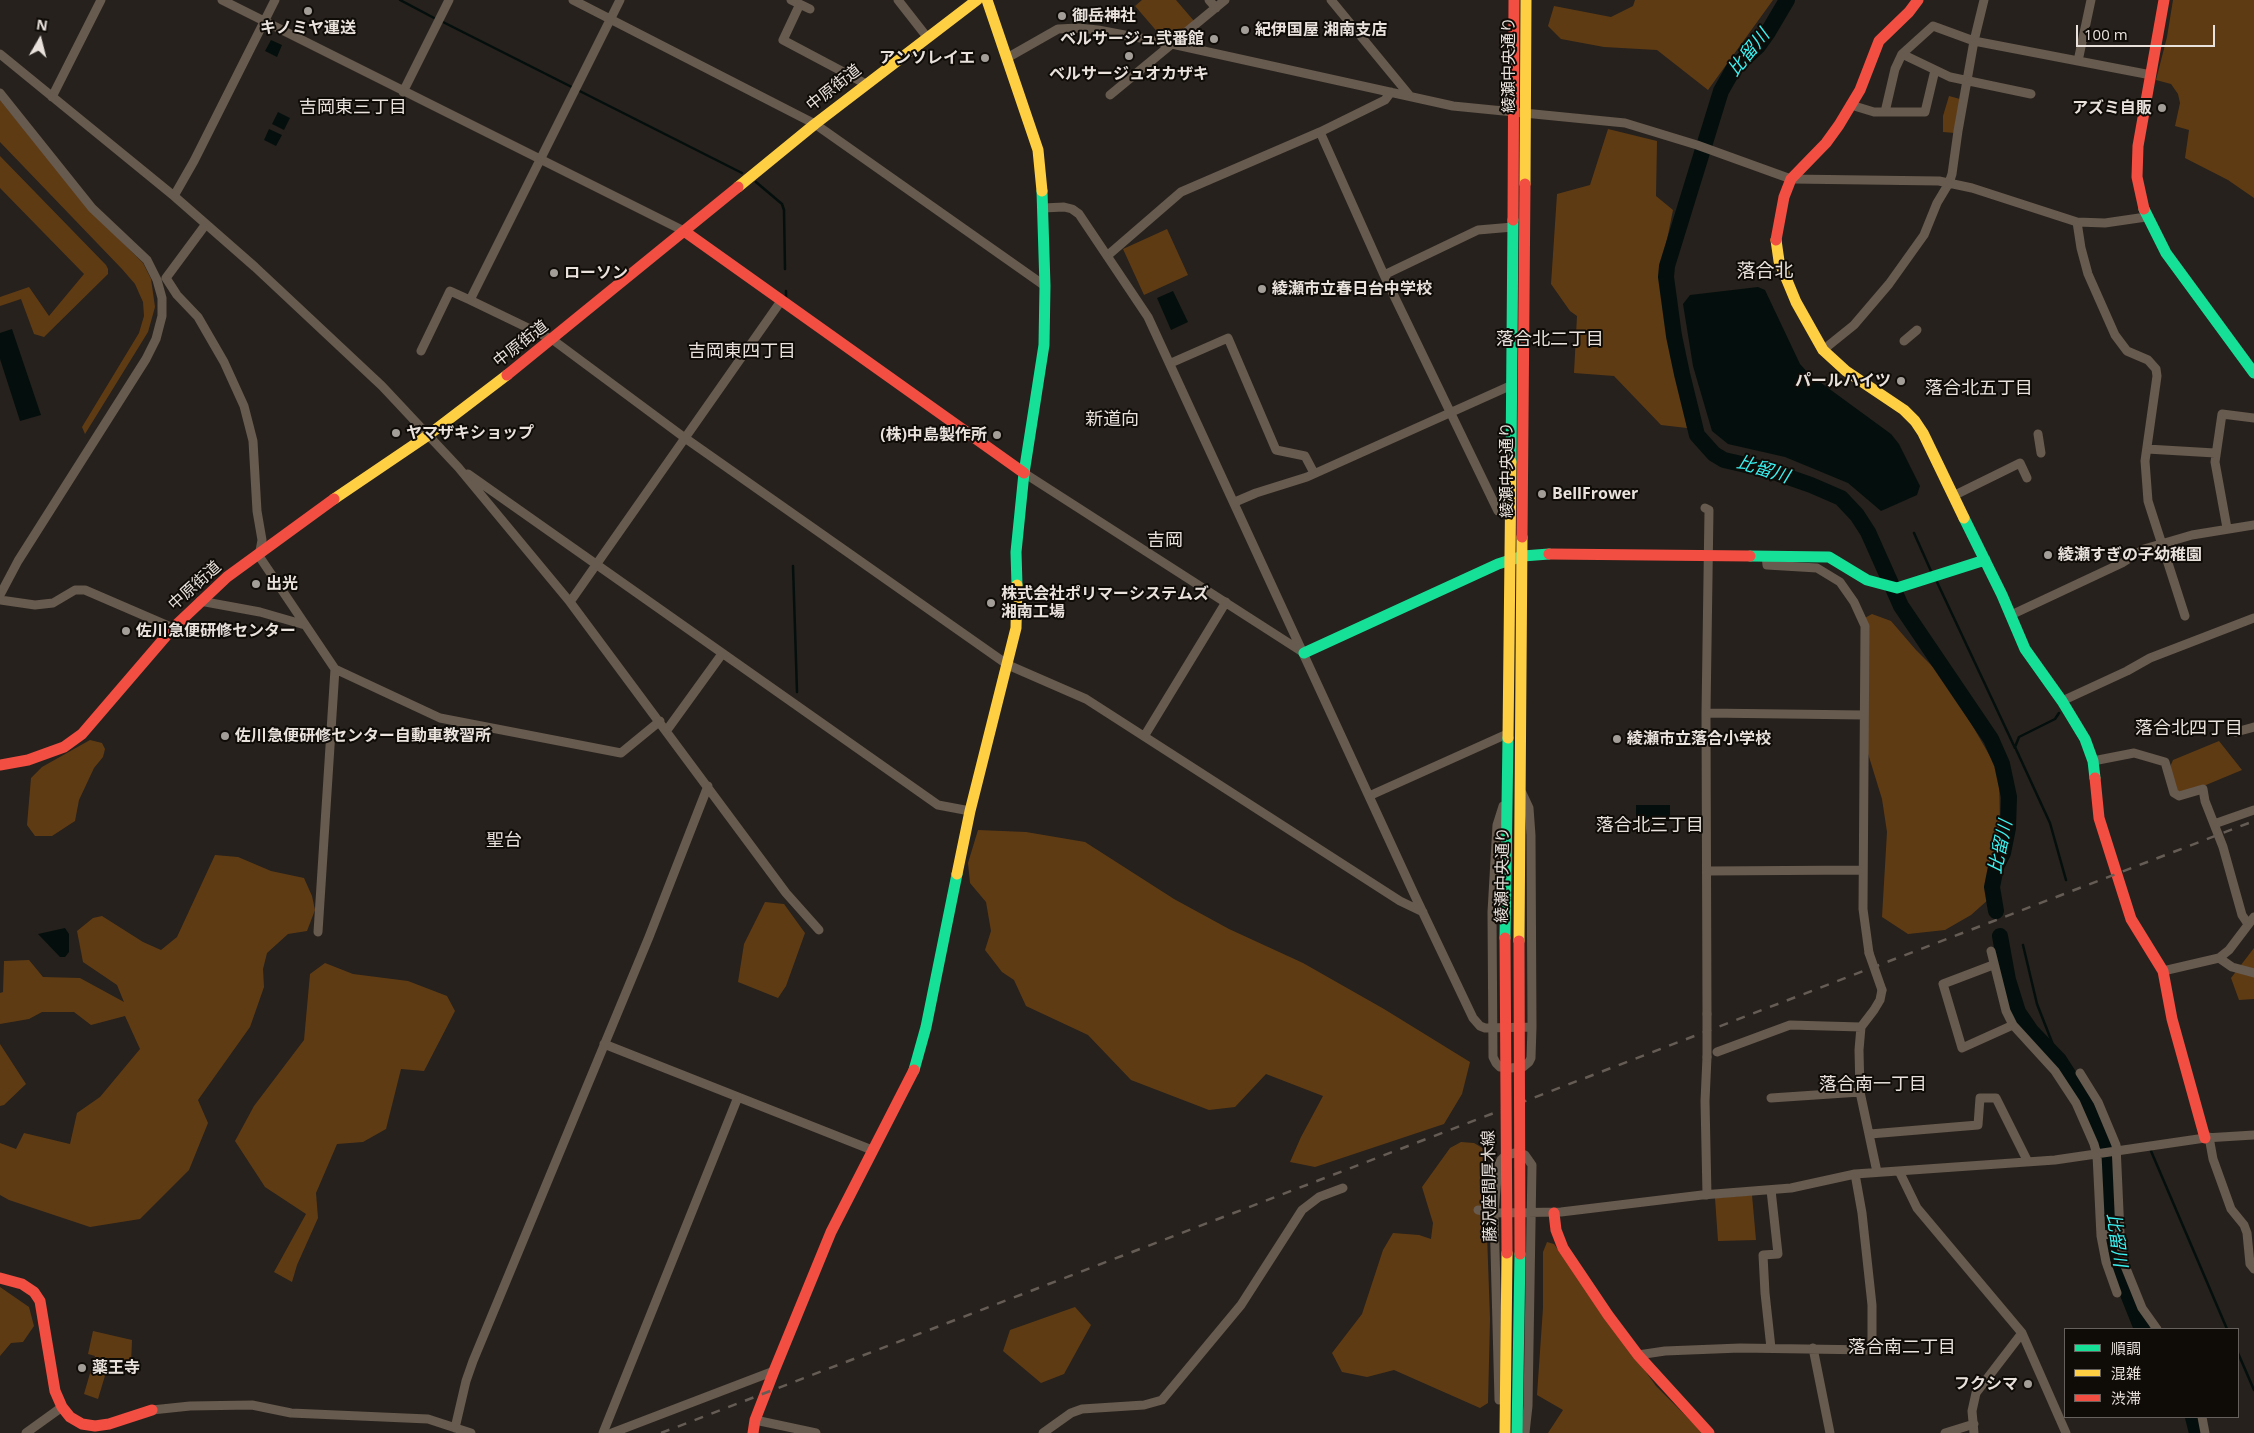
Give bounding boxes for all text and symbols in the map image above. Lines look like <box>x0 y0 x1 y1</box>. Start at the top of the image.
marker: キノミヤ運送 <box>302 5 314 17</box>
place label: 御岳神社 <box>1072 6 1136 26</box>
marker: 御岳神社 <box>1056 10 1068 22</box>
text: N <box>35 14 49 35</box>
north arrow <box>15 15 65 65</box>
scale bar <box>2079 15 2218 47</box>
street label: 綾瀬中央通り <box>1499 17 1519 113</box>
place label: キノミヤ運送 <box>260 18 356 38</box>
place label: 紀伊国屋 湘南支店 <box>1255 20 1387 40</box>
marker: 紀伊国屋 湘南支店 <box>1239 24 1251 36</box>
text: 100 m <box>2084 24 2128 44</box>
water label: 比留川 <box>1724 25 1774 81</box>
place label: ベルサージュ弐番館 <box>1060 29 1204 49</box>
marker: ベルサージュ弐番館 <box>1208 33 1220 45</box>
place label: アンソレイエ <box>879 48 975 68</box>
marker: ベルサージュオカザキ <box>1123 50 1135 62</box>
marker: アンソレイエ <box>979 52 991 64</box>
street label: 中原街道 <box>803 61 865 115</box>
place label: ベルサージュオカザキ <box>1049 64 1209 84</box>
district label: 吉岡東三丁目 <box>299 97 407 119</box>
place label: アズミ自販 <box>2072 98 2152 118</box>
marker: アズミ自販 <box>2156 102 2168 114</box>
district label: 落合北 <box>1737 261 1793 283</box>
place label: ローソン <box>564 263 628 283</box>
marker: ローソン <box>548 267 560 279</box>
place label: 綾瀬市立春日台中学校 <box>1272 279 1432 299</box>
marker: 綾瀬市立春日台中学校 <box>1256 283 1268 295</box>
street label: 中原街道 <box>490 317 552 371</box>
district label: 落合北二丁目 <box>1496 329 1604 351</box>
district label: 吉岡東四丁目 <box>688 341 796 363</box>
place label: パールハイツ <box>1795 371 1891 391</box>
marker: パールハイツ <box>1895 375 1907 387</box>
district label: 落合北五丁目 <box>1925 378 2033 400</box>
district label: 新道向 <box>1085 409 1139 431</box>
street label: 綾瀬中央通り <box>1497 422 1517 518</box>
place label: ヤマザキショップ <box>406 423 534 443</box>
place label: (株)中島製作所 <box>880 425 987 445</box>
marker: ヤマザキショップ <box>390 427 402 439</box>
marker: (株)中島製作所 <box>991 429 1003 441</box>
water label: 比留川 <box>1734 452 1792 488</box>
place label: BellFrower <box>1552 484 1638 504</box>
marker: BellFrower <box>1536 488 1548 500</box>
district label: 吉岡 <box>1147 530 1183 552</box>
place label: 綾瀬すぎの子幼稚園 <box>2058 545 2202 565</box>
marker: 綾瀬すぎの子幼稚園 <box>2042 549 2054 561</box>
street label: 中原街道 <box>165 557 225 615</box>
place label: 出光 <box>266 574 298 594</box>
marker: 出光 <box>250 578 262 590</box>
place label: 株式会社ポリマーシステムズ 湘南工場 <box>1001 584 1209 622</box>
marker: 株式会社ポリマーシステムズ 湘南工場 <box>985 597 997 609</box>
place label: 佐川急便研修センター <box>136 621 296 641</box>
marker: 佐川急便研修センター <box>120 625 132 637</box>
district label: 落合北四丁目 <box>2135 718 2243 740</box>
place label: 佐川急便研修センター自動車教習所 <box>235 726 491 746</box>
place label: 綾瀬市立落合小学校 <box>1627 729 1771 749</box>
marker: 佐川急便研修センター自動車教習所 <box>219 730 231 742</box>
marker: 綾瀬市立落合小学校 <box>1611 733 1623 745</box>
district label: 落合北三丁目 <box>1596 815 1704 837</box>
water label: 比留川 <box>1985 818 2017 876</box>
street label: 綾瀬中央通り <box>1493 827 1513 923</box>
district label: 聖台 <box>486 830 522 852</box>
district label: 落合南一丁目 <box>1819 1074 1927 1096</box>
street label: 藤沢座間厚木線 <box>1479 1130 1501 1242</box>
water label: 比留川 <box>2102 1212 2130 1268</box>
legend <box>2064 1328 2239 1418</box>
district label: 落合南二丁目 <box>1848 1337 1956 1359</box>
text: 順調 <box>2111 1338 2141 1358</box>
place label: 薬王寺 <box>92 1358 140 1378</box>
marker: 薬王寺 <box>76 1362 88 1374</box>
text: 混雑 <box>2111 1363 2141 1383</box>
place label: フクシマ <box>1954 1374 2018 1394</box>
marker: フクシマ <box>2022 1378 2034 1390</box>
text: 渋滞 <box>2111 1388 2141 1408</box>

